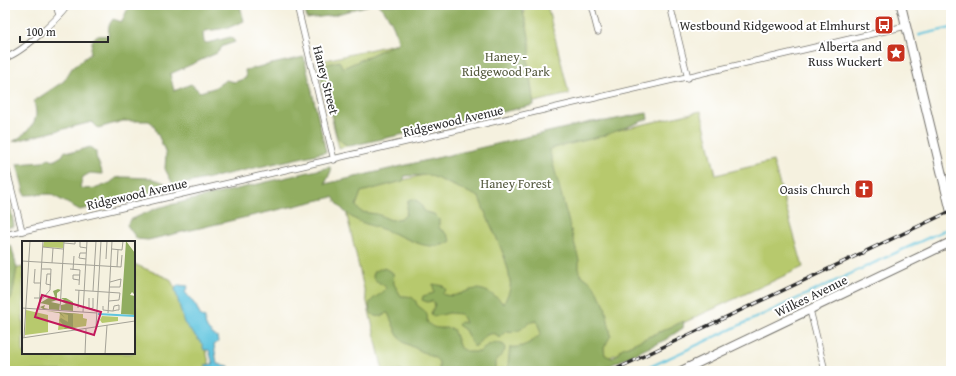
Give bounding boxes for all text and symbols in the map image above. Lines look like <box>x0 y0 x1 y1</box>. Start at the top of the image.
bus stop icon: Westbound Ridgewood at Elmhurst <box>873 14 895 36</box>
place label: Westbound Ridgewood at Elmhurst <box>679 16 870 35</box>
scale bar <box>20 18 108 44</box>
text: 100 m <box>26 23 56 40</box>
place label: Alberta and Russ Wuckert <box>808 37 882 71</box>
place icon: Alberta and Russ Wuckert <box>885 42 907 64</box>
street label: Haney Street <box>308 44 344 117</box>
park label: Haney - Ridgewood Park <box>462 47 550 81</box>
street label: Ridgewood Avenue <box>401 100 505 142</box>
street label: Ridgewood Avenue <box>85 173 189 215</box>
park label: Haney Forest <box>481 174 552 193</box>
church icon: Oasis Church <box>853 178 875 200</box>
place label: Oasis Church <box>780 180 851 199</box>
inset map <box>22 241 135 354</box>
street label: Wilkes Avenue <box>771 270 851 322</box>

